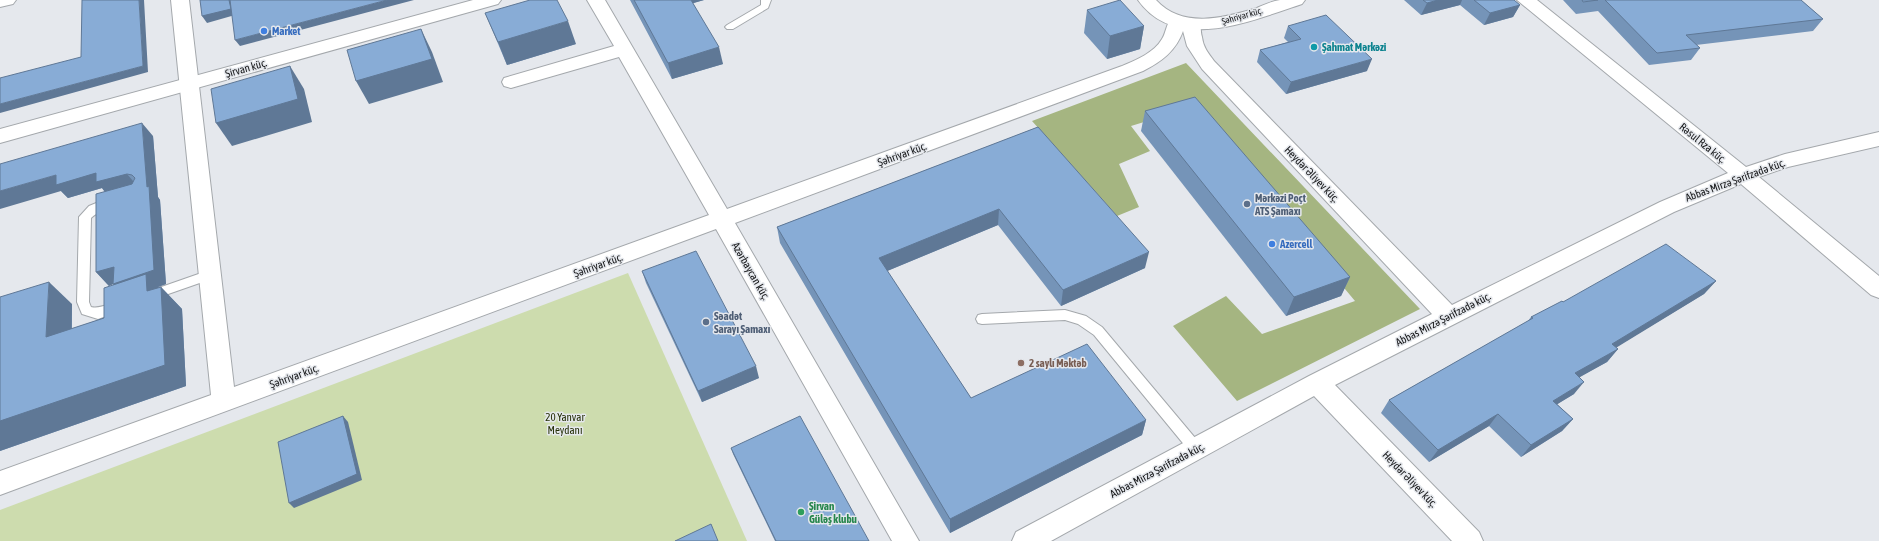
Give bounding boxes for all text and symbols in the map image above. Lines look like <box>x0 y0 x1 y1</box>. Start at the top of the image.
street label: Şəhriyar küç. <box>1220 5 1264 27</box>
place label: Market <box>272 25 301 37</box>
marker: Market <box>259 26 269 36</box>
place label: Şahmat Mərkəzi <box>1322 41 1387 53</box>
marker: Şahmat Mərkəzi <box>1309 42 1319 52</box>
street label: Şirvan küç. <box>224 56 268 80</box>
street label: Rəsul Rza küç. <box>1677 121 1729 165</box>
street label: Şəhriyar küç. <box>876 140 928 168</box>
street label: Heydər Əliyev küç. <box>1282 143 1342 205</box>
street label: Abbas Mirzə Şərifzadə küç. <box>1684 156 1787 204</box>
place label: Mərkəzi Poçt ATS Şamaxı <box>1254 192 1307 217</box>
marker: Mərkəzi Poçt ATS Şamaxı <box>1242 199 1252 209</box>
place label: Azercell <box>1279 238 1313 250</box>
marker: Azercell <box>1267 239 1277 249</box>
street label: Azərbaycan küç. <box>730 240 772 302</box>
street label: Şəhriyar küç. <box>572 251 624 279</box>
street label: Abbas Mirzə Şərifzadə küç. <box>1393 290 1493 348</box>
place label: Səadət Sarayı Şamaxı <box>714 310 771 335</box>
marker: Səadət Sarayı Şamaxı <box>701 317 711 327</box>
place label: 2 saylı Məktəb <box>1029 357 1087 369</box>
marker: 2 saylı Məktəb <box>1016 358 1026 368</box>
street label: Şəhriyar küç. <box>268 362 320 390</box>
park label: 20 Yanvar Meydanı <box>545 411 585 436</box>
street label: Abbas Mirzə Şərifzadə küç. <box>1108 440 1206 500</box>
street label: Heydər Əliyev küç. <box>1380 448 1440 510</box>
place label: Şirvan Güləş klubu <box>809 500 857 525</box>
marker: Şirvan Güləş klubu <box>796 507 806 517</box>

